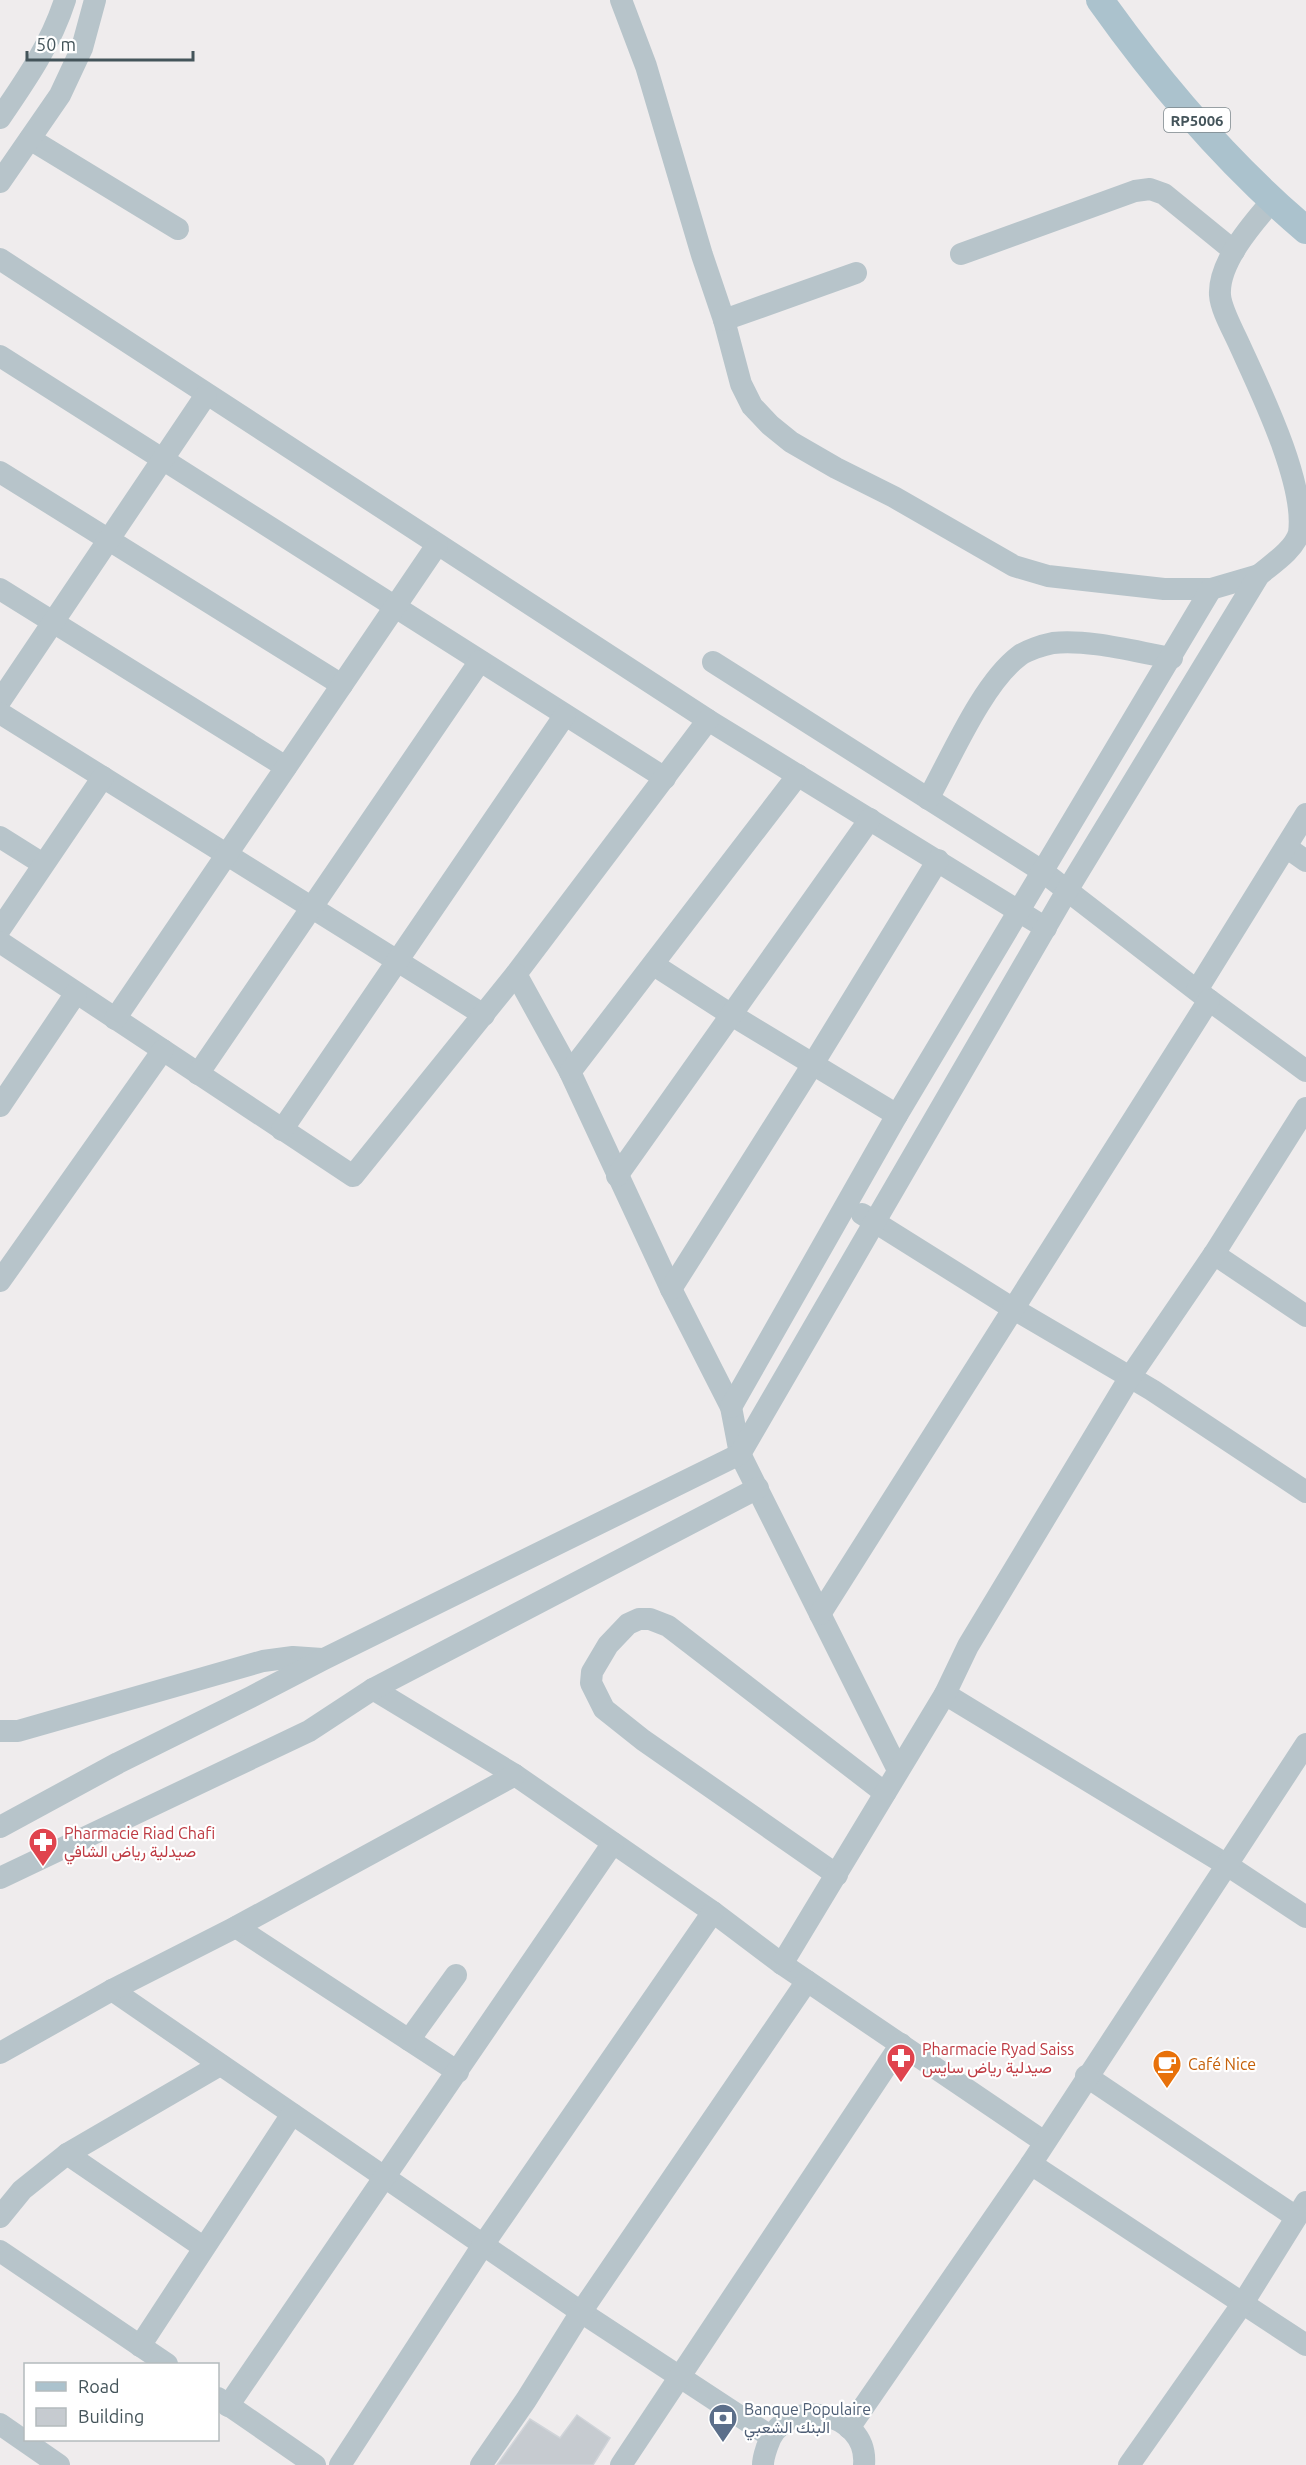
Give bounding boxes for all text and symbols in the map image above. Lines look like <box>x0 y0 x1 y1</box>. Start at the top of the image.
scale bar <box>27 24 194 62</box>
text: 50 m <box>36 34 76 54</box>
road number: RP5006 <box>1164 108 1230 132</box>
place label: Pharmacie Riad Chafi صيدلية رياض الشافي <box>64 1824 215 1865</box>
pharmacy icon: Pharmacie Riad Chafi صيدلية رياض الشافي <box>27 1826 59 1868</box>
place label: Pharmacie Ryad Saiss صيدلية رياض سايس <box>922 2040 1074 2078</box>
pharmacy icon: Pharmacie Ryad Saiss صيدلية رياض سايس <box>885 2042 917 2084</box>
cafe icon: Café Nice <box>1151 2048 1183 2090</box>
place label: Café Nice <box>1188 2055 1256 2073</box>
legend <box>24 2363 219 2441</box>
text: Road <box>78 2376 120 2396</box>
place label: Banque Populaire البنك الشعبي <box>744 2400 871 2441</box>
bank icon: Banque Populaire البنك الشعبي <box>707 2402 739 2444</box>
text: Building <box>78 2406 144 2426</box>

